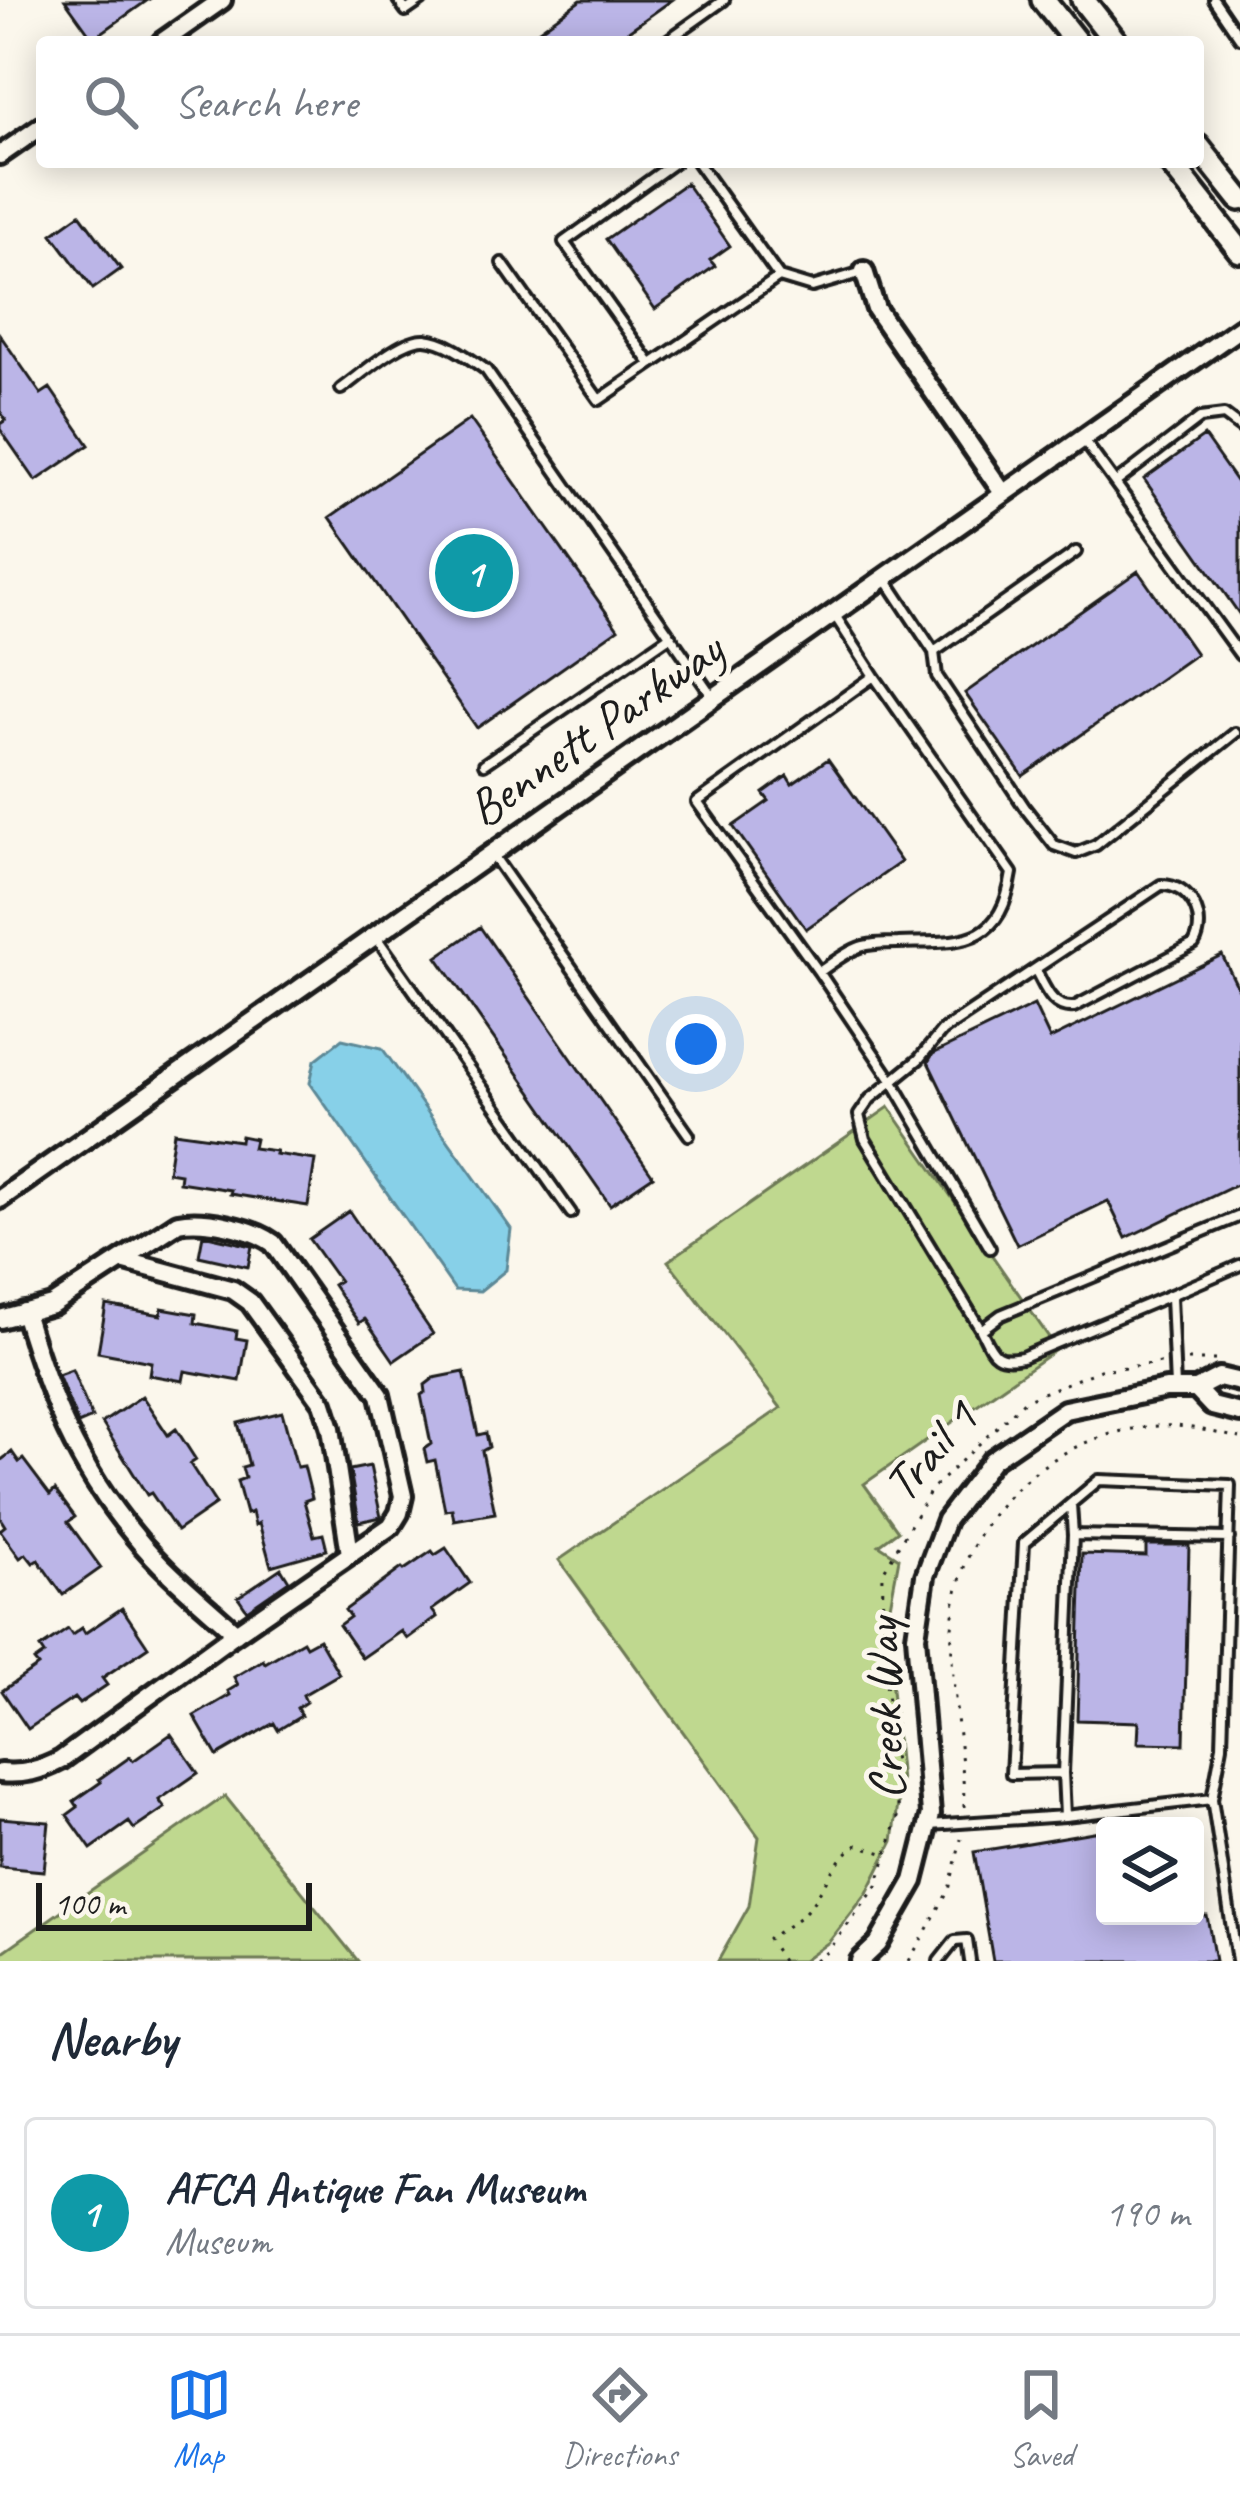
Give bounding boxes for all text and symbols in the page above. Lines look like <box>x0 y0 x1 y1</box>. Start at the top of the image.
search box <box>36 36 1204 168</box>
icon: search <box>78 69 144 135</box>
text: Search here <box>174 74 357 131</box>
pin: 1 <box>435 528 513 618</box>
street label: Bennett Parkway <box>455 615 738 840</box>
your location <box>666 1014 726 1074</box>
street label: Trail 1 <box>869 1385 993 1515</box>
street label: Creek Way <box>849 1613 919 1801</box>
map controls <box>1096 1817 1204 1925</box>
button: layers <box>1096 1817 1204 1925</box>
scale bar <box>36 1877 312 1930</box>
text: 100 m <box>54 1883 125 1925</box>
text: Nearby <box>48 2007 176 2071</box>
text: AFCA Antique Fan Museum <box>165 2160 585 2217</box>
text: 1 <box>81 2189 99 2238</box>
text: 190 m <box>1105 2189 1189 2238</box>
text: Museum <box>165 2217 271 2266</box>
tab: Map <box>166 2362 232 2476</box>
tab: Directions <box>563 2362 677 2476</box>
tab: Saved <box>1008 2362 1074 2476</box>

